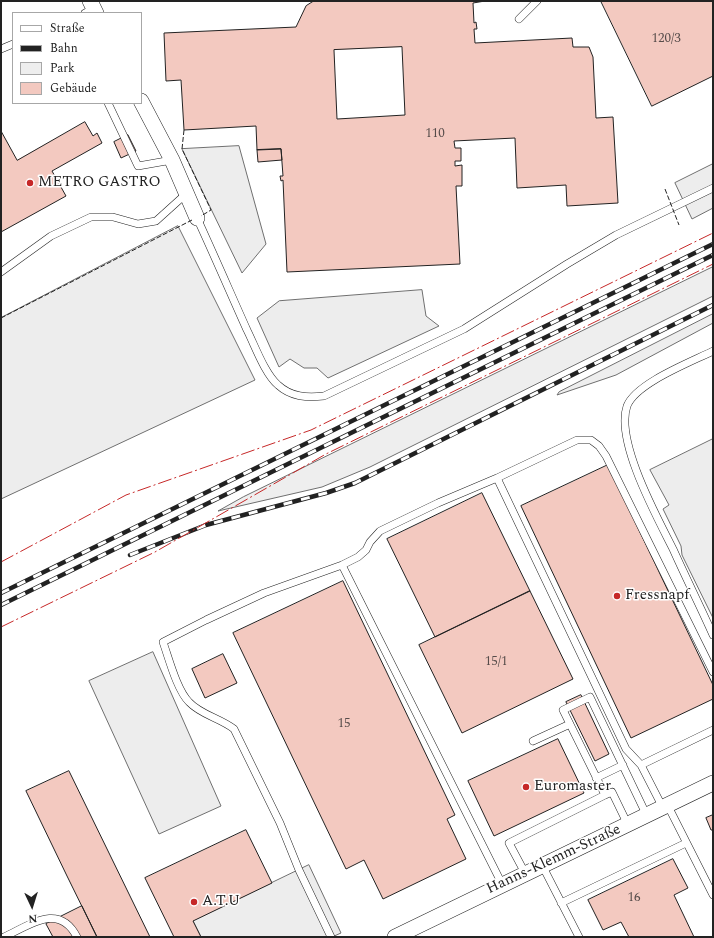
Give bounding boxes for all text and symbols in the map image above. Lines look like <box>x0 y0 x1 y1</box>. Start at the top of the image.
legend <box>12 12 142 104</box>
text: Straße <box>50 19 85 38</box>
house number: 120/3 <box>651 31 681 47</box>
text: Bahn <box>50 39 78 58</box>
text: Park <box>50 59 75 78</box>
text: Gebäude <box>50 79 97 98</box>
house number: 110 <box>425 126 445 142</box>
place label: METRO GASTRO <box>38 174 161 192</box>
marker: METRO GASTRO <box>25 178 35 188</box>
place label: Fressnapf <box>625 587 689 605</box>
marker: Fressnapf <box>612 591 622 601</box>
house number: 15/1 <box>485 654 507 670</box>
house number: 15 <box>338 716 350 732</box>
place label: Euromaster <box>534 778 611 796</box>
marker: Euromaster <box>521 782 531 792</box>
street label: Hanns-Klemm-Straße <box>484 821 624 899</box>
north arrow <box>12 886 52 926</box>
house number: 16 <box>628 890 640 906</box>
place label: A.T.U <box>202 893 240 911</box>
marker: A.T.U <box>189 897 199 907</box>
text: N <box>28 910 38 927</box>

